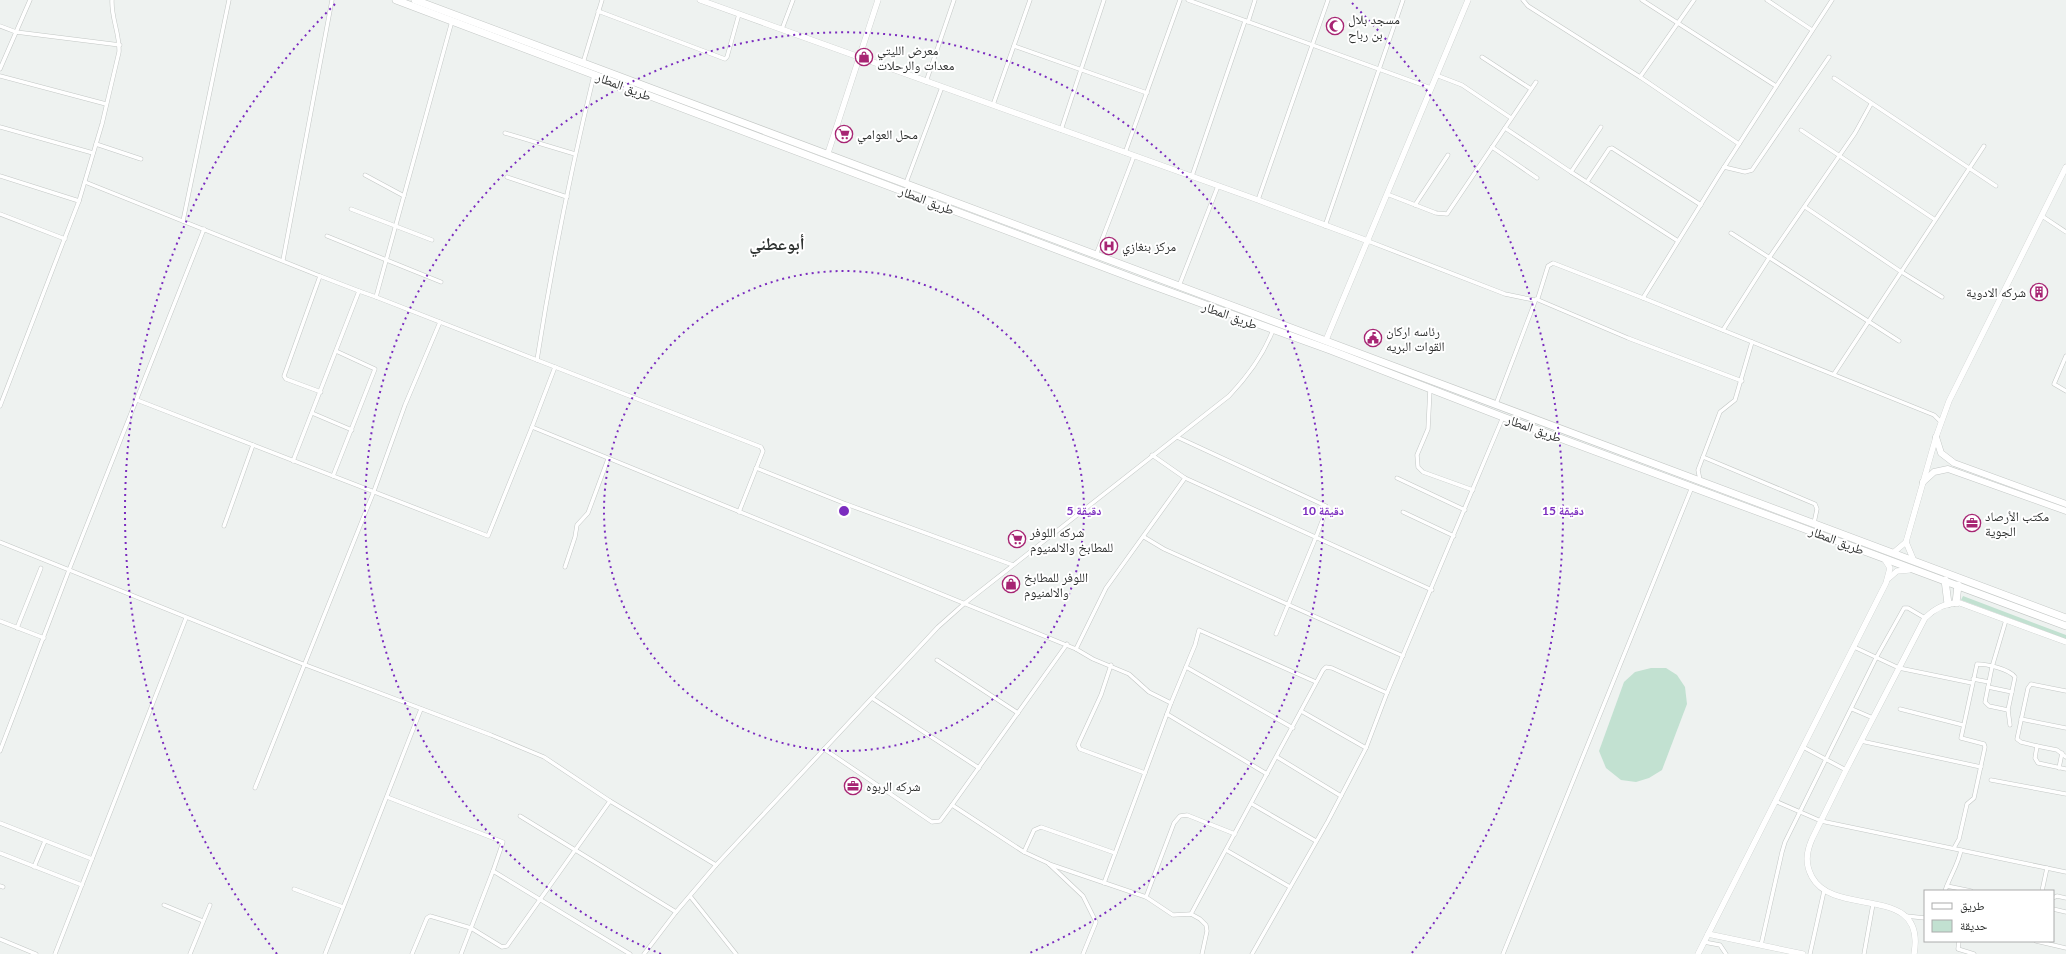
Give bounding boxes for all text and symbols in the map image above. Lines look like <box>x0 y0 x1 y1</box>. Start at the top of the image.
place label: مسجد بلال بن رباح <box>1348 11 1400 44</box>
mosque icon: مسجد بلال بن رباح <box>1325 16 1345 36</box>
place label: معرض الليتي معدات والرحلات <box>877 42 954 74</box>
shop icon: معرض الليتي معدات والرحلات <box>854 47 874 67</box>
street label: طريق المطار <box>593 68 654 105</box>
supermarket icon: محل العوامي <box>834 124 854 144</box>
place label: محل العوامي <box>857 126 918 145</box>
street label: طريق المطار <box>896 182 957 219</box>
district label: أبوعطني <box>749 233 805 258</box>
hospital icon: مركز بنغازي <box>1099 236 1119 256</box>
place label: مركز بنغازي <box>1122 238 1176 257</box>
building icon: شركه الادوية <box>2029 282 2049 302</box>
place label: شركه الادوية <box>1966 284 2026 301</box>
street label: طريق المطار <box>1199 297 1260 333</box>
place label: رئاسه اركان القوات البريه <box>1386 323 1445 355</box>
public building icon: رئاسه اركان القوات البريه <box>1363 328 1383 348</box>
street label: طريق المطار <box>1503 410 1564 446</box>
text: 5 دقيقة <box>1066 503 1102 518</box>
text: 10 دقيقة <box>1302 503 1344 518</box>
text: 15 دقيقة <box>1542 503 1584 518</box>
centre of rings <box>837 504 851 518</box>
place label: مكتب الأرصاد الجوية <box>1985 508 2049 540</box>
office icon: مكتب الأرصاد الجوية <box>1962 513 1982 533</box>
street label: طريق المطار <box>1806 522 1867 559</box>
place label: شركه اللوفر للمطابخ والالمنيوم <box>1029 524 1113 557</box>
supermarket icon: شركه اللوفر للمطابخ والالمنيوم <box>1007 529 1027 549</box>
place label: اللوفر للمطابخ والالمنيوم <box>1024 569 1088 601</box>
shop icon: اللوفر للمطابخ والالمنيوم <box>1001 574 1021 594</box>
office icon: شركه الربوه <box>843 776 863 796</box>
place label: شركه الربوه <box>866 778 920 795</box>
legend <box>1924 890 2054 942</box>
text: طريق <box>1960 898 1985 913</box>
text: حديقة <box>1960 918 1988 933</box>

